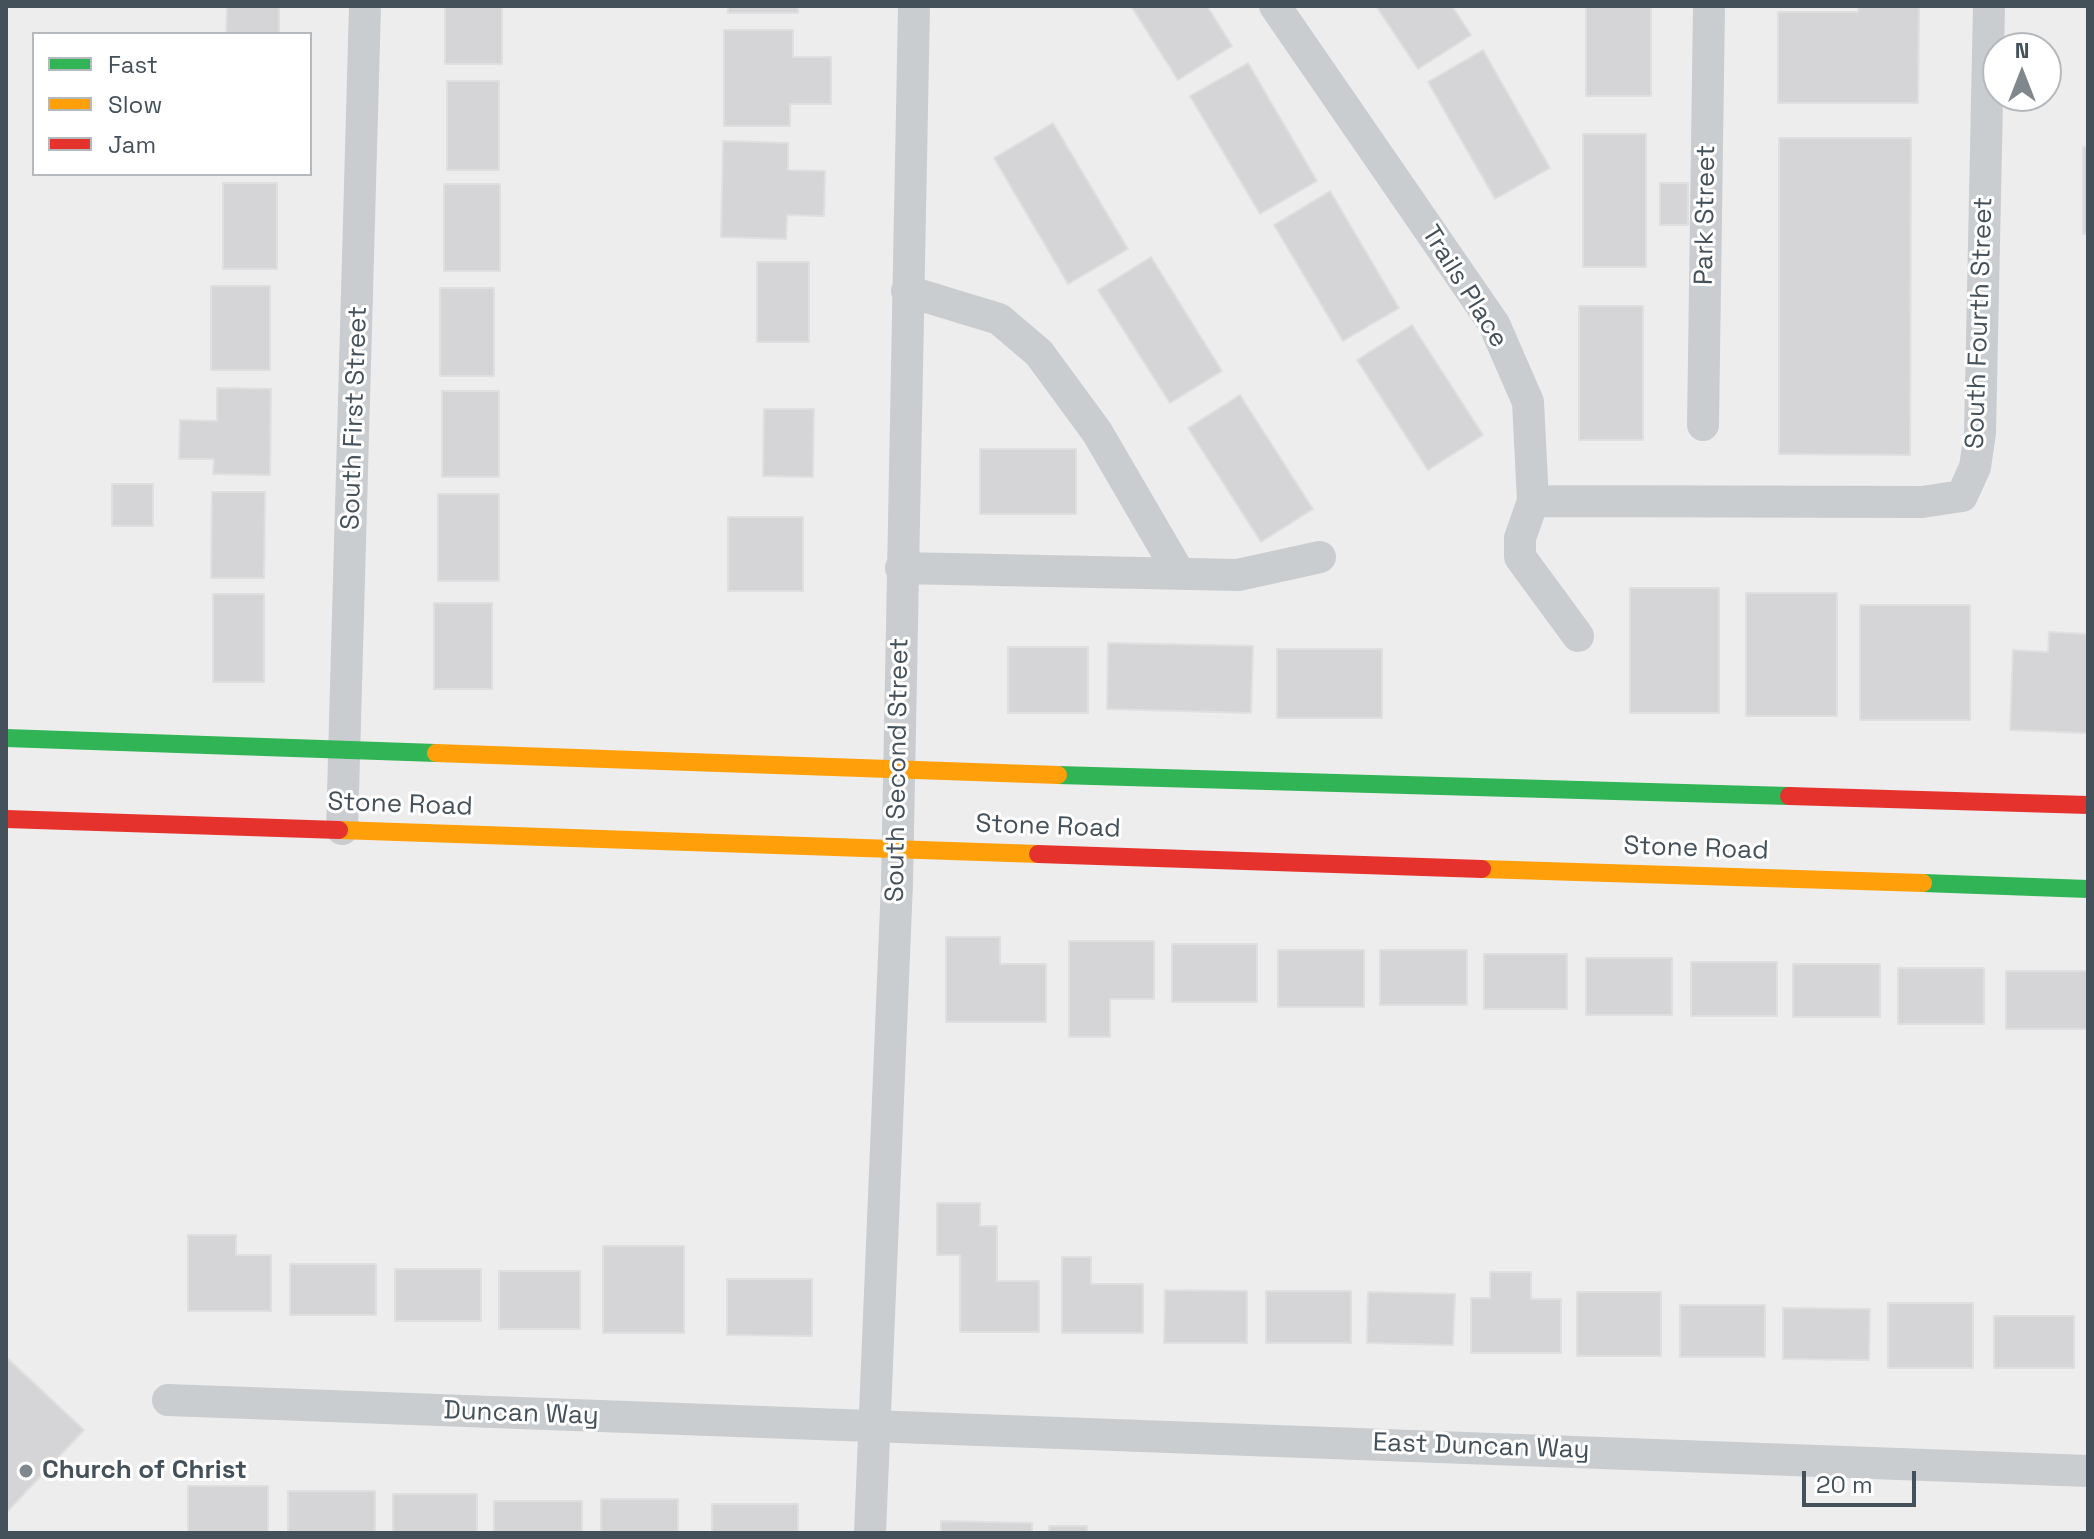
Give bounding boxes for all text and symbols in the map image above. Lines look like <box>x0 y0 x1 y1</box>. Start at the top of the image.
legend <box>32 32 312 176</box>
north arrow <box>1982 32 2062 112</box>
text: N <box>2015 36 2029 64</box>
text: Fast <box>108 49 158 80</box>
text: Slow <box>108 89 162 120</box>
text: Jam <box>108 129 156 160</box>
street label: Park Street <box>1689 145 1723 285</box>
street label: South Fourth Street <box>1960 196 2000 450</box>
street label: Trails Place <box>1414 220 1514 354</box>
street label: South First Street <box>336 306 374 530</box>
street label: South Second Street <box>880 638 916 902</box>
street label: Stone Road <box>327 787 473 823</box>
street label: Stone Road <box>975 809 1121 845</box>
street label: Stone Road <box>1623 831 1769 867</box>
street label: Duncan Way <box>443 1396 599 1432</box>
street label: East Duncan Way <box>1372 1428 1590 1466</box>
place label: Church of Christ <box>42 1455 247 1487</box>
scale bar <box>1806 1455 1920 1505</box>
marker: Church of Christ <box>17 1462 35 1480</box>
text: 20 m <box>1816 1469 1873 1500</box>

